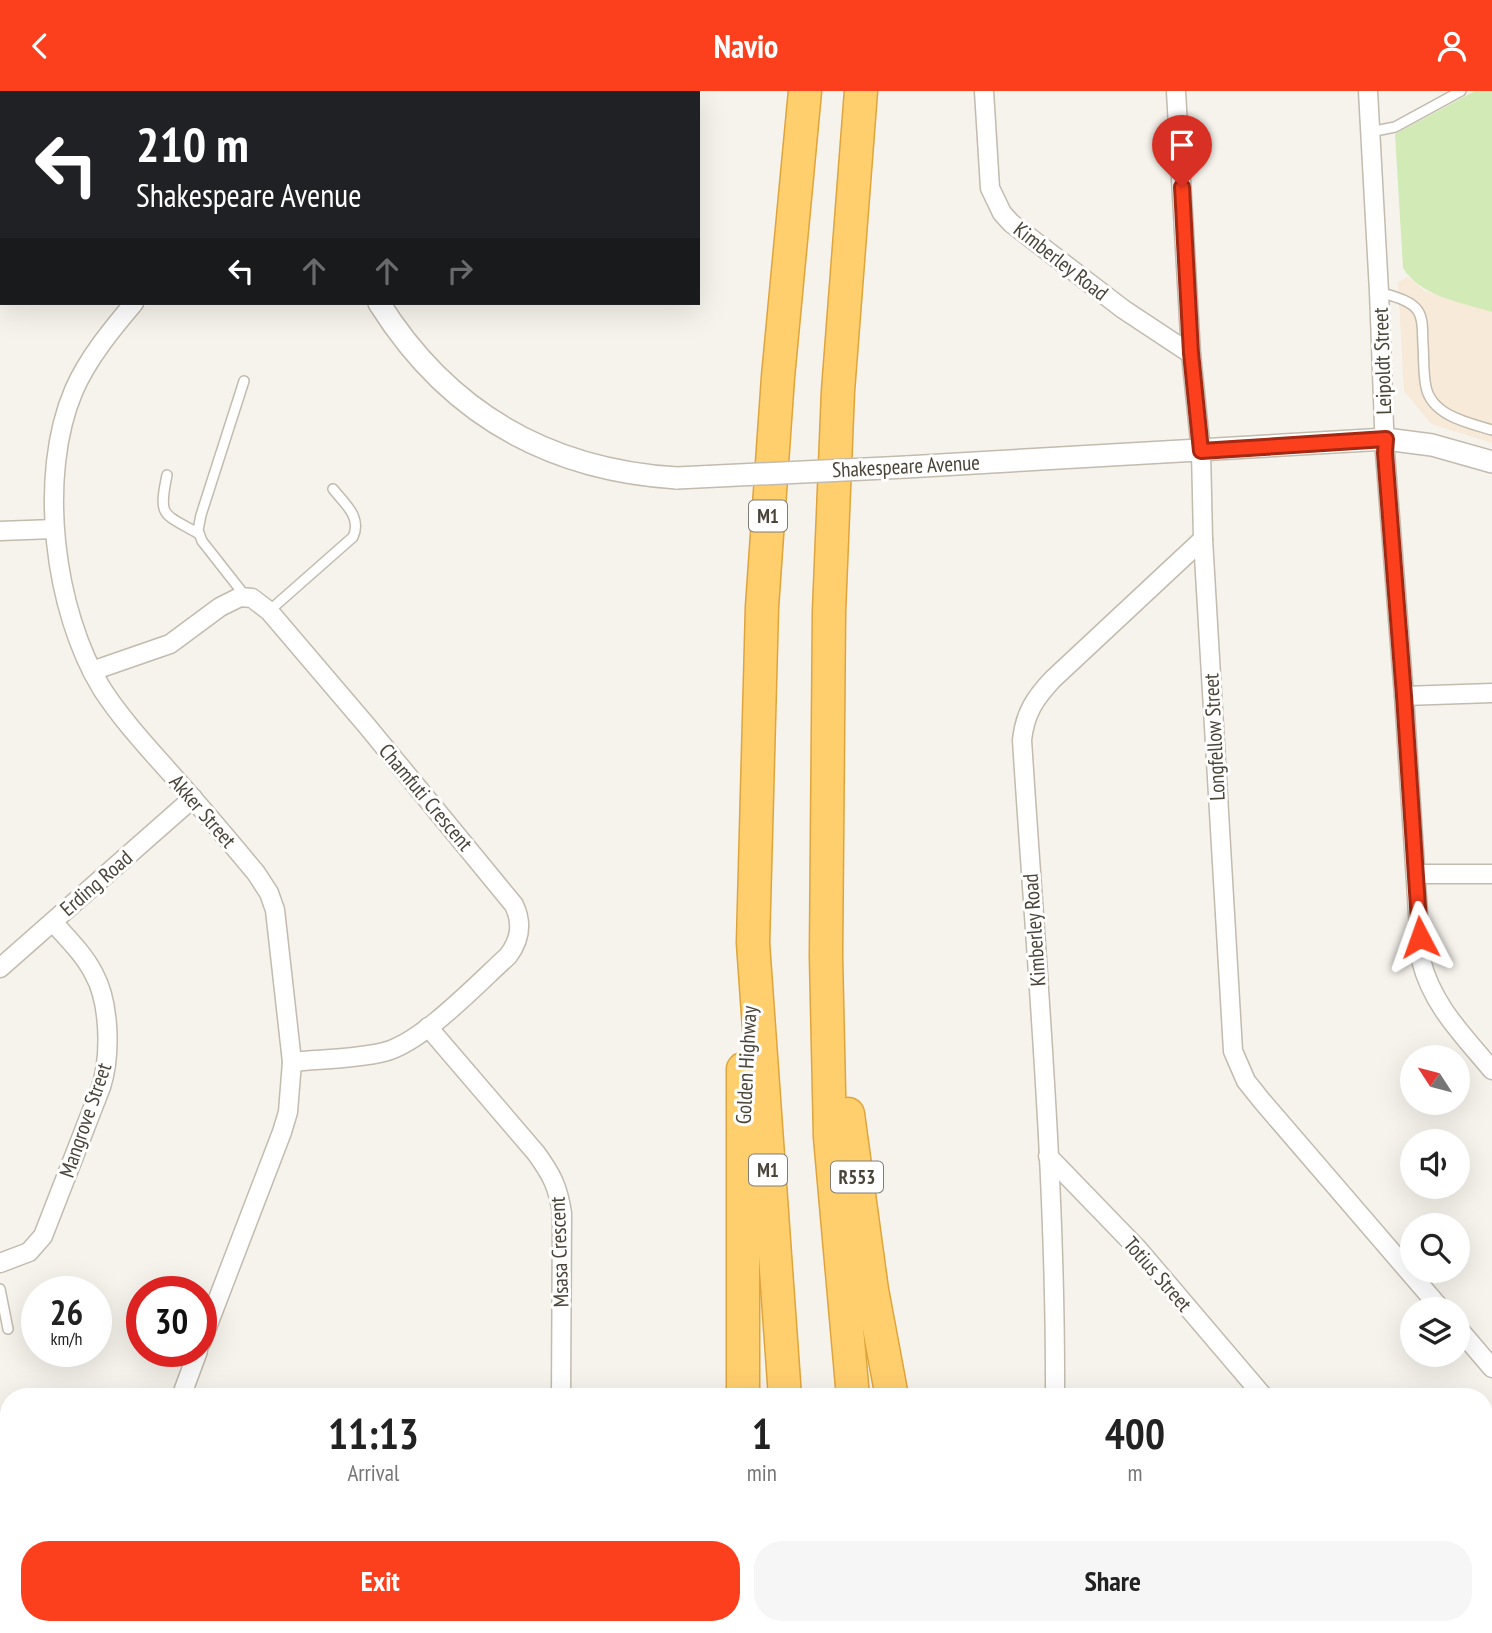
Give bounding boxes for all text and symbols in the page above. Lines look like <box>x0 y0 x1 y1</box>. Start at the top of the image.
text: Navio <box>714 25 778 67</box>
icon: back <box>21 27 59 65</box>
icon: person <box>1433 27 1471 65</box>
text: 210 m <box>136 112 249 176</box>
pin <box>1152 115 1212 187</box>
icon: left <box>21 119 112 210</box>
icon: arrive <box>1163 126 1201 164</box>
text: Shakespeare Avenue <box>136 174 361 216</box>
street label: Kimberley Road <box>1008 216 1114 306</box>
icon: left <box>222 252 260 290</box>
icon: ahead <box>295 252 333 290</box>
icon: ahead <box>368 252 406 290</box>
icon: right <box>441 252 479 290</box>
street label: Leipoldt Street <box>1367 307 1397 415</box>
street label: Shakespeare Avenue <box>831 449 981 483</box>
road number: M1 <box>749 501 787 531</box>
street label: Longfellow Street <box>1197 672 1231 801</box>
street label: Chamfuti Crescent <box>373 738 479 856</box>
street label: Akker Street <box>164 769 242 853</box>
street label: Erding Road <box>54 844 138 922</box>
street label: Kimberley Road <box>1017 873 1051 987</box>
position arrow <box>1383 900 1457 974</box>
street label: Golden Highway <box>729 1005 763 1125</box>
north arrow <box>1400 1045 1470 1115</box>
map controls <box>1400 1045 1470 1367</box>
street label: Mangrove Street <box>53 1059 117 1181</box>
button: sound <box>1400 1129 1470 1199</box>
road number: M1 <box>749 1155 787 1185</box>
road number: R553 <box>831 1161 883 1193</box>
street label: Msasa Crescent <box>544 1196 574 1308</box>
button: search <box>1400 1213 1470 1283</box>
street label: Totius Street <box>1118 1231 1198 1317</box>
speed limit sign: 30 <box>126 1276 217 1367</box>
text: 26 <box>50 1289 83 1335</box>
button: layers <box>1400 1297 1470 1367</box>
text: km/h <box>51 1327 82 1350</box>
text: 11:13 <box>328 1406 419 1461</box>
text: 1 <box>752 1406 772 1461</box>
text: 400 <box>1105 1406 1165 1461</box>
text: Arrival <box>347 1458 399 1487</box>
text: min <box>747 1458 777 1487</box>
text: m <box>1127 1458 1142 1487</box>
button: Exit <box>21 1541 740 1621</box>
button: Share <box>754 1541 1472 1621</box>

